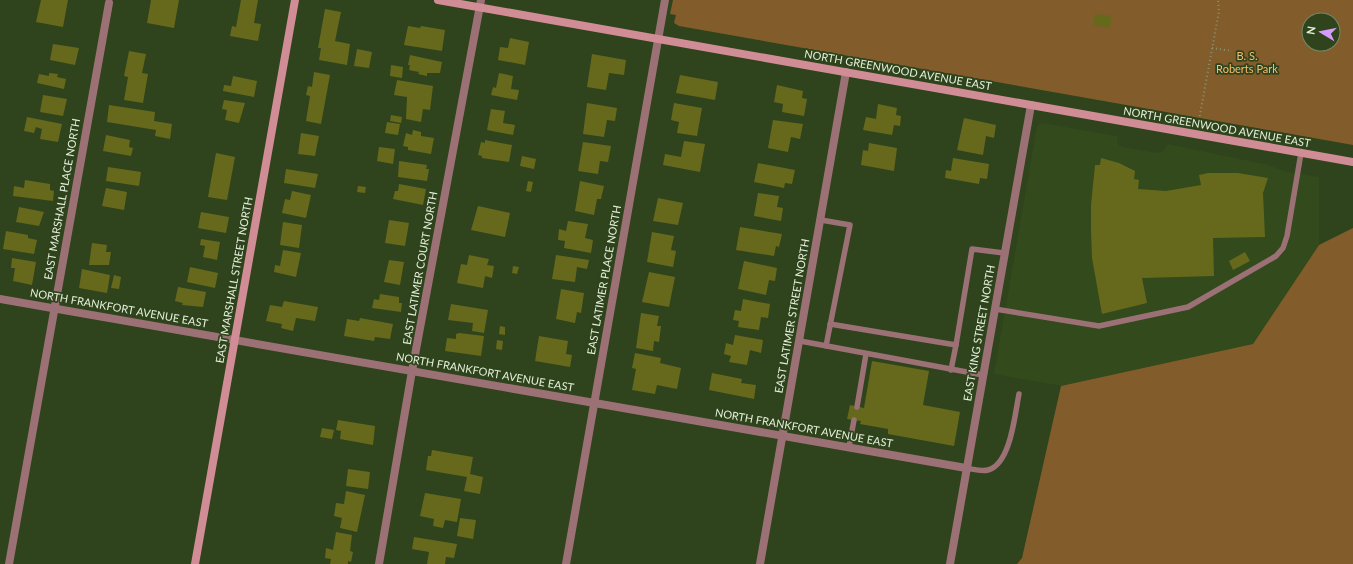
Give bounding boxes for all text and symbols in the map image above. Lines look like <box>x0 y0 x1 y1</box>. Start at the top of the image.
north arrow <box>1301 12 1341 52</box>
text: N <box>1304 25 1318 35</box>
street label: NORTH GREENWOOD AVENUE EAST <box>803 47 993 92</box>
park label: B. S. Roberts Park <box>1216 49 1278 75</box>
street label: NORTH GREENWOOD AVENUE EAST <box>1122 104 1312 149</box>
street label: EAST MARSHALL PLACE NORTH <box>41 117 82 281</box>
street label: EAST LATIMER COURT NORTH <box>400 190 439 346</box>
street label: EAST MARSHALL STREET NORTH <box>212 196 255 364</box>
street label: EAST LATIMER PLACE NORTH <box>584 204 623 356</box>
street label: EAST LATIMER STREET NORTH <box>772 238 812 394</box>
street label: EAST KING STREET NORTH <box>960 264 997 402</box>
street label: NORTH FRANKFORT AVENUE EAST <box>29 285 210 330</box>
street label: NORTH FRANKFORT AVENUE EAST <box>395 349 576 394</box>
street label: NORTH FRANKFORT AVENUE EAST <box>714 405 895 450</box>

